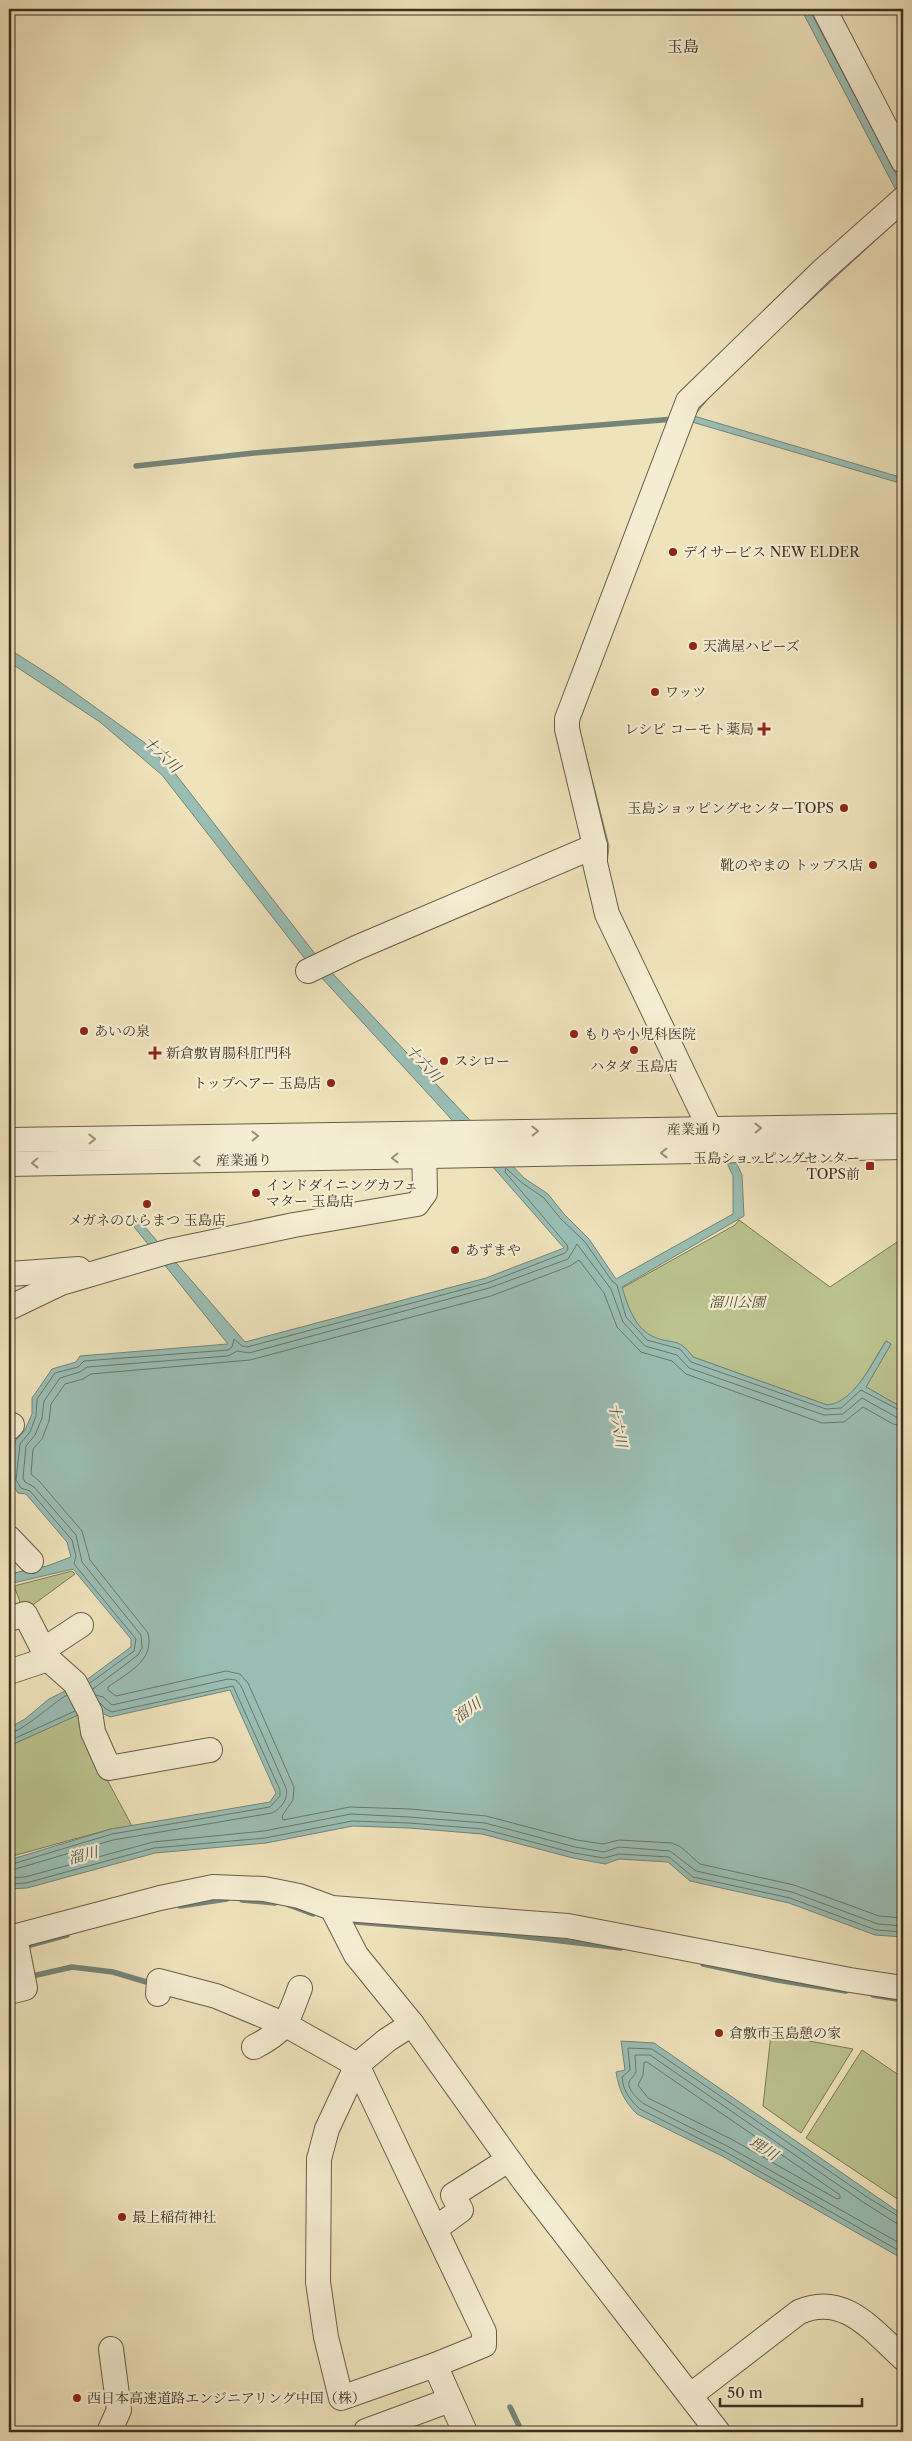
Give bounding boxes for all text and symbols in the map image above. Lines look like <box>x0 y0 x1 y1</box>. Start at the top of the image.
district label: 玉島 <box>667 36 699 56</box>
place label: デイサービス NEW ELDER <box>683 543 860 561</box>
marker: デイサービス NEW ELDER <box>667 546 679 558</box>
place label: 天満屋ハピーズ <box>703 637 800 655</box>
marker: 天満屋ハピーズ <box>687 640 699 652</box>
place label: ワッツ <box>665 683 706 701</box>
marker: ワッツ <box>649 686 661 698</box>
place label: レシピ コーモト薬局 <box>625 720 754 738</box>
marker: レシピ コーモト薬局 <box>758 723 770 735</box>
water label: 十六川 <box>139 732 186 778</box>
place label: 玉島ショッピングセンターTOPS <box>628 799 834 817</box>
marker: 玉島ショッピングセンターTOPS <box>838 802 850 814</box>
place label: 靴のやまの トップス店 <box>720 856 863 874</box>
marker: 靴のやまの トップス店 <box>867 859 879 871</box>
place label: あいの泉 <box>94 1022 150 1040</box>
marker: あいの泉 <box>78 1025 90 1037</box>
place label: もりや小児科医院 <box>584 1025 696 1043</box>
marker: もりや小児科医院 <box>568 1028 580 1040</box>
water label: 十六川 <box>402 1040 447 1088</box>
place label: 新倉敷胃腸科肛門科 <box>166 1044 292 1062</box>
marker: ハタダ 玉島店 <box>628 1044 640 1056</box>
marker: 新倉敷胃腸科肛門科 <box>148 1046 162 1060</box>
place label: スシロー <box>454 1052 510 1070</box>
marker: スシロー <box>438 1055 450 1067</box>
place label: ハタダ 玉島店 <box>590 1057 678 1075</box>
place label: トップヘアー 玉島店 <box>193 1074 321 1092</box>
marker: トップヘアー 玉島店 <box>325 1077 337 1089</box>
street label: 産業通り <box>667 1120 723 1138</box>
one-way arrow <box>755 1123 763 1133</box>
one-way arrow <box>532 1126 540 1136</box>
one-way arrow <box>251 1131 259 1142</box>
one-way arrow <box>89 1134 97 1144</box>
one-way arrow <box>660 1148 668 1159</box>
place label: 玉島ショッピングセンター TOPS前 <box>693 1149 860 1183</box>
street label: 産業通り <box>216 1151 272 1169</box>
one-way arrow <box>391 1152 399 1163</box>
one-way arrow <box>193 1156 201 1166</box>
one-way arrow <box>31 1158 38 1168</box>
marker: 玉島ショッピングセンター TOPS前 <box>864 1160 876 1172</box>
place label: インドダイニングカフェ マター 玉島店 <box>266 1176 418 1210</box>
marker: インドダイニングカフェ マター 玉島店 <box>250 1187 262 1199</box>
marker: メガネのひらまつ 玉島店 <box>141 1198 153 1210</box>
place label: メガネのひらまつ 玉島店 <box>68 1211 226 1229</box>
place label: あずまや <box>465 1241 521 1259</box>
marker: あずまや <box>449 1244 461 1256</box>
park label: 溜川公園 <box>709 1293 767 1311</box>
water label: 十六川 <box>605 1401 632 1451</box>
water label: 溜川 <box>449 1692 486 1727</box>
water label: 溜川 <box>66 1842 102 1868</box>
place label: 倉敷市玉島憩の家 <box>729 2024 841 2042</box>
marker: 倉敷市玉島憩の家 <box>713 2027 725 2039</box>
water label: 理川 <box>746 2132 783 2165</box>
place label: 最上稲荷神社 <box>132 2208 216 2226</box>
marker: 最上稲荷神社 <box>116 2211 128 2223</box>
scale bar <box>720 2376 862 2408</box>
text: 50 m <box>727 2383 763 2402</box>
place label: 西日本高速道路エンジニアリング中国（株） <box>87 2389 366 2407</box>
marker: 西日本高速道路エンジニアリング中国（株） <box>71 2392 83 2404</box>

